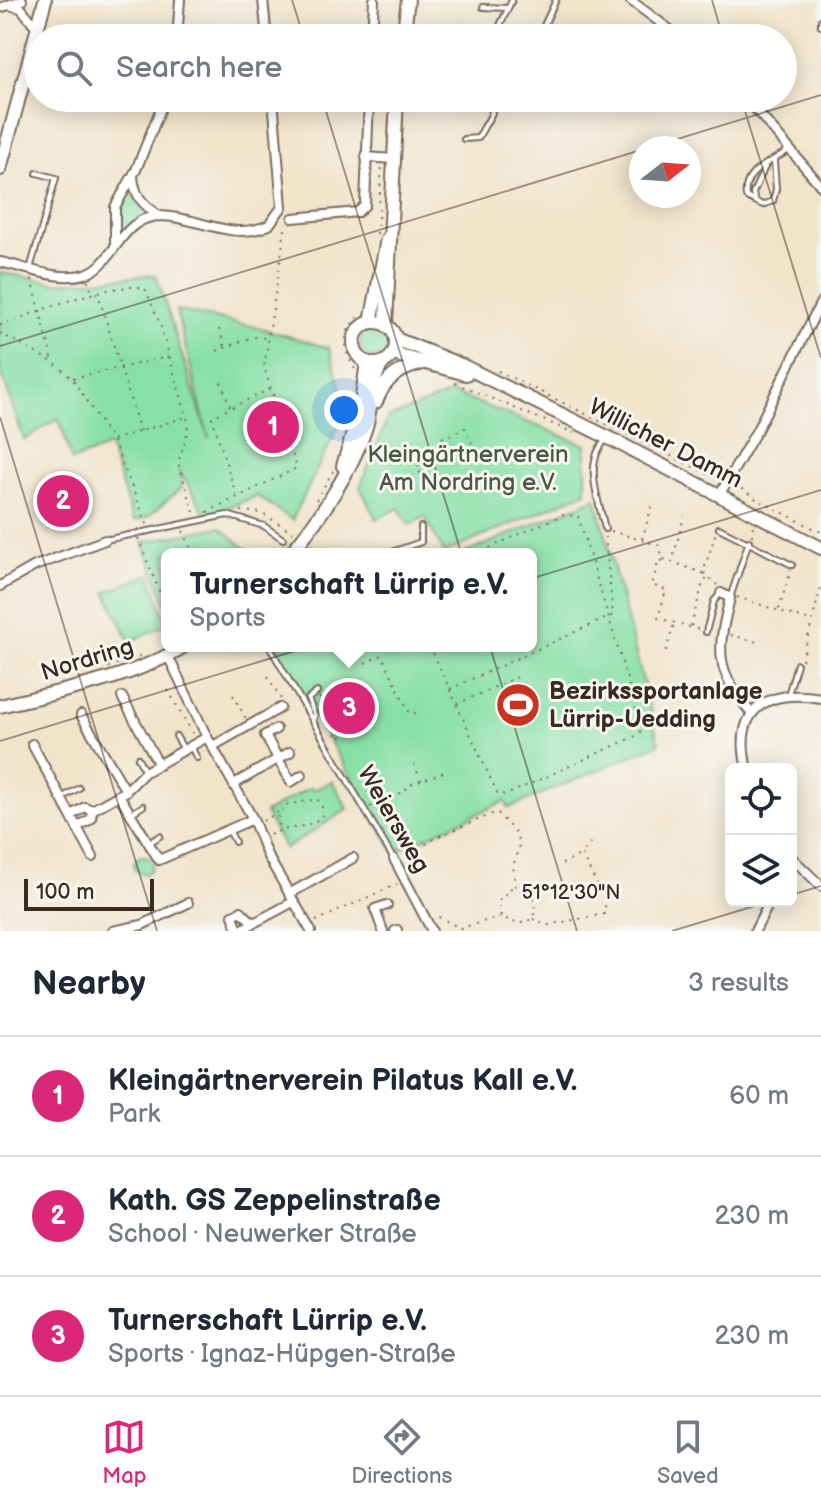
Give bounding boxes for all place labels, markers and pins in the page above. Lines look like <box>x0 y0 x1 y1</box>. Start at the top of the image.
pin: 1 <box>247 397 299 457</box>
pin: 2 <box>37 471 89 531</box>
place label: Bezirkssportanlage Lürrip-Uedding <box>549 677 763 734</box>
pin: 3 <box>323 678 375 738</box>
sports icon: Bezirkssportanlage Lürrip-Uedding <box>494 681 542 729</box>

